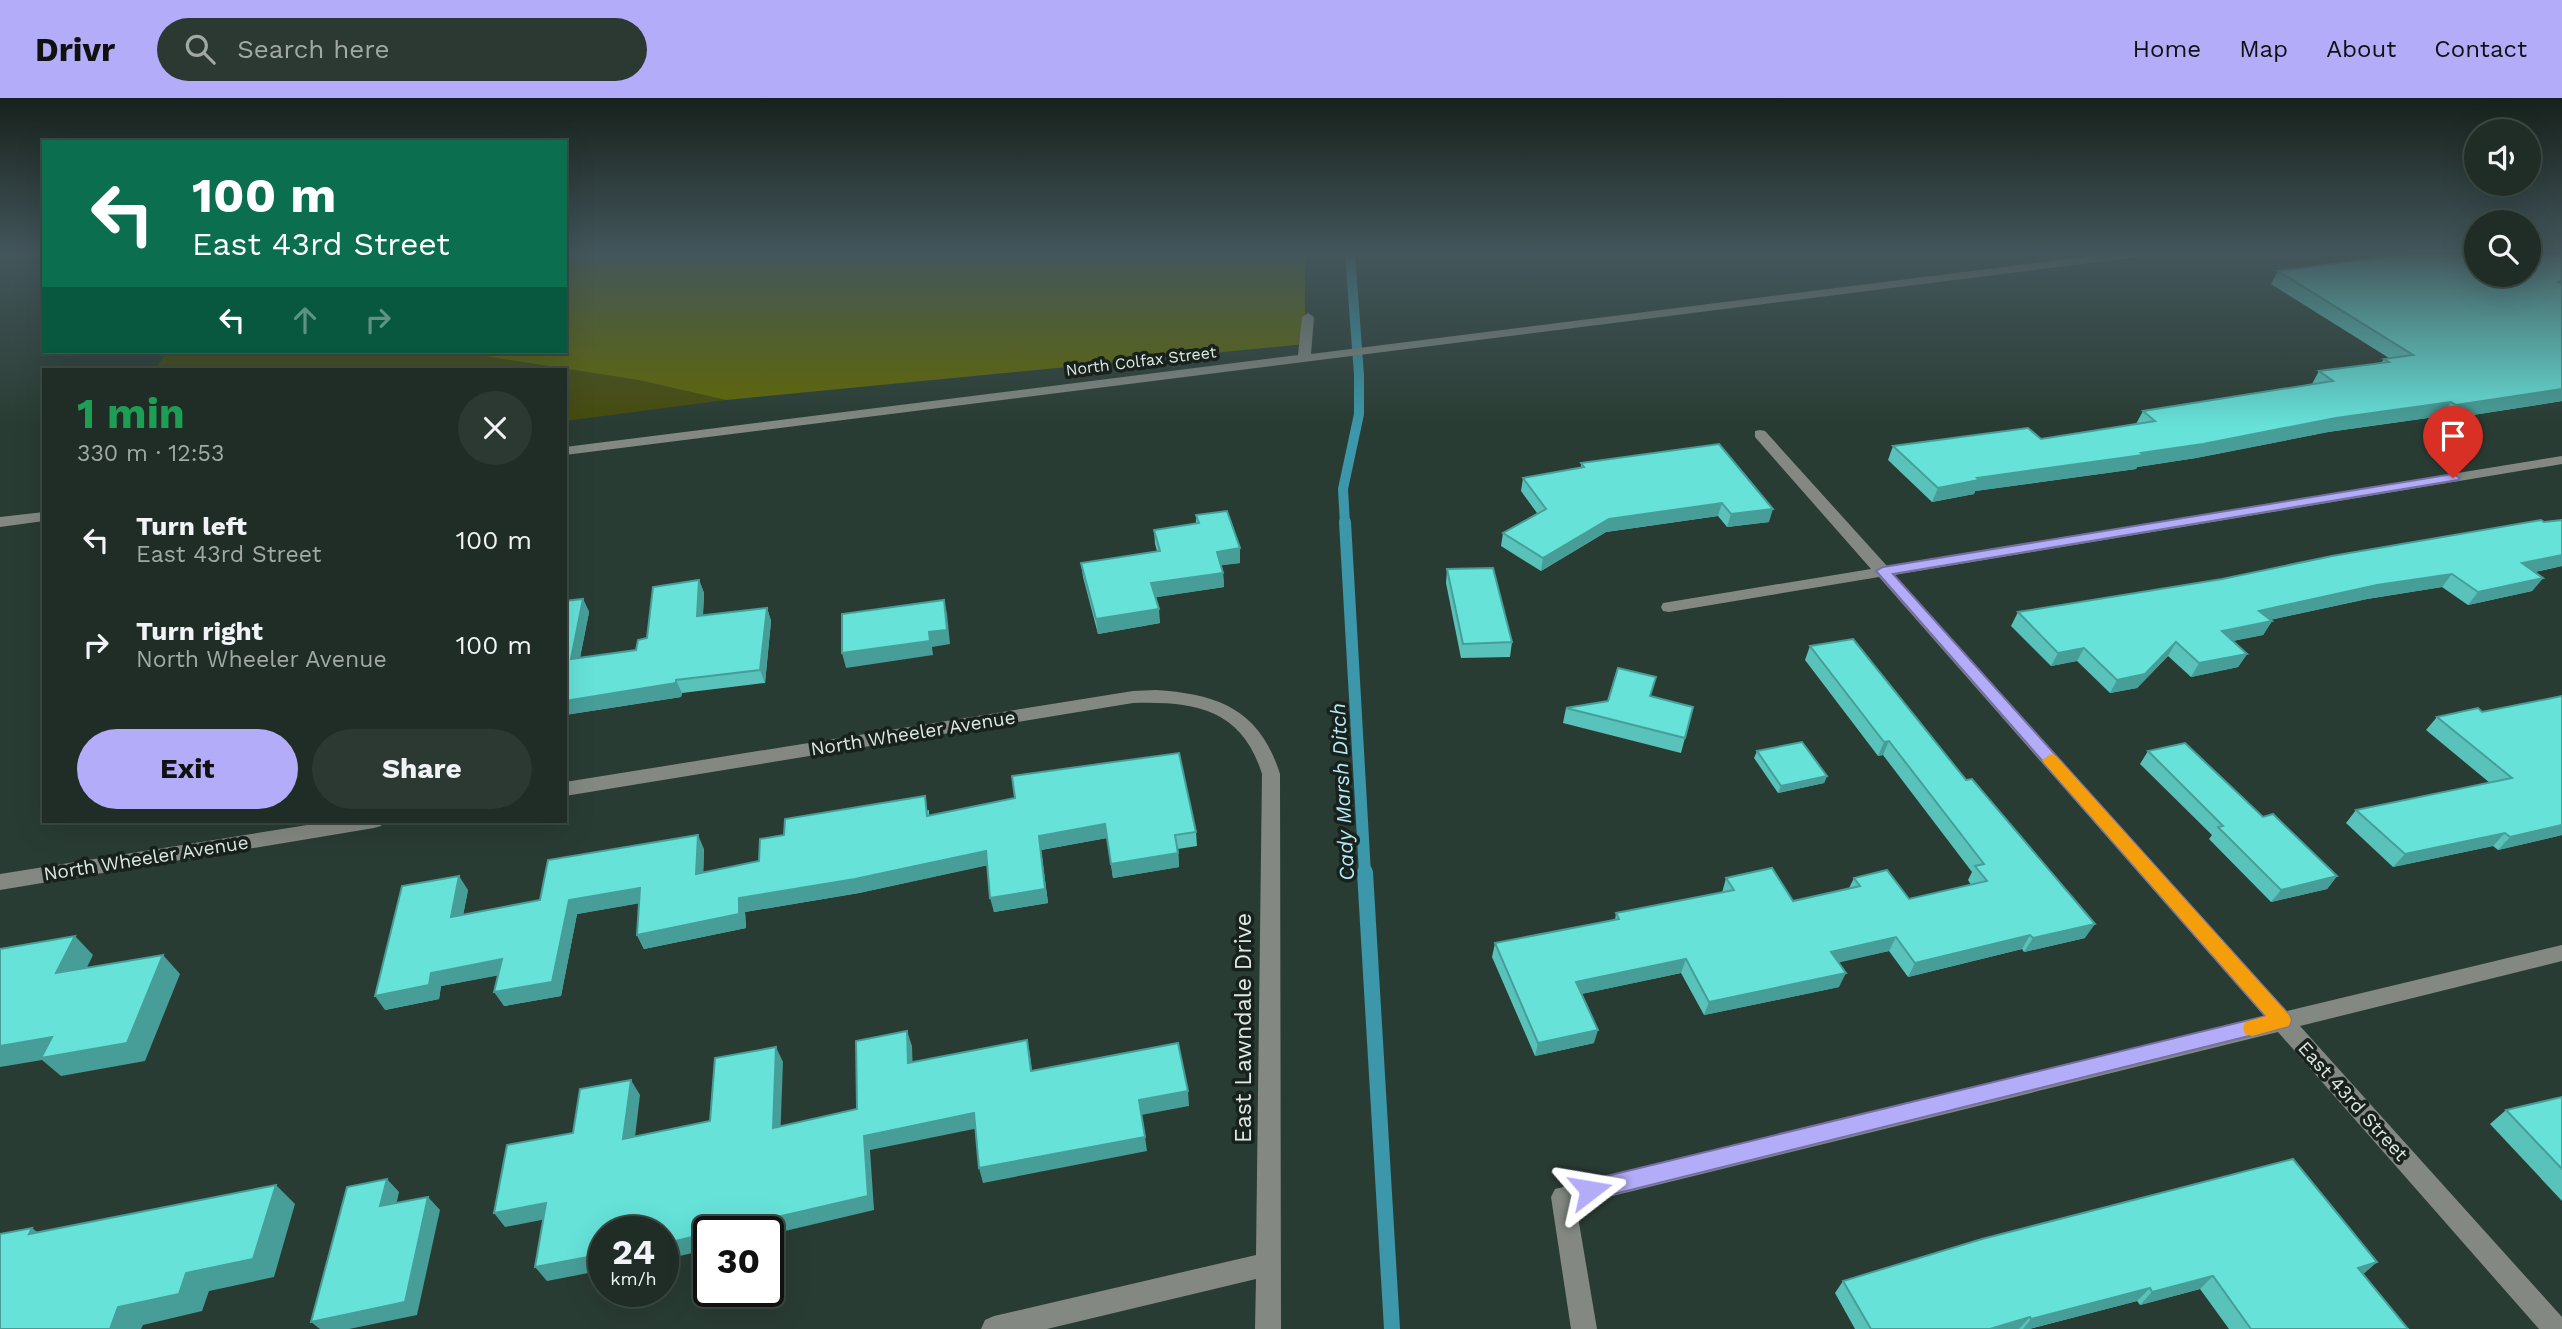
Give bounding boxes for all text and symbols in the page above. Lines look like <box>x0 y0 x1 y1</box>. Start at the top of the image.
search box <box>157 18 647 81</box>
text: Drivr <box>35 30 115 69</box>
icon: search <box>181 30 219 68</box>
text: Search here <box>237 34 390 64</box>
text: Home <box>2133 35 2201 63</box>
text: Map <box>2239 35 2288 63</box>
text: About <box>2326 35 2396 63</box>
text: Contact <box>2434 35 2527 63</box>
map controls <box>2464 119 2541 287</box>
button: sound <box>2464 119 2541 196</box>
text: 100 m <box>192 166 336 224</box>
icon: left <box>77 168 168 259</box>
button: search <box>2464 210 2541 287</box>
text: East 43rd Street <box>192 225 450 263</box>
icon: left <box>213 301 251 339</box>
icon: ahead <box>286 301 324 339</box>
icon: right <box>359 301 397 339</box>
street label: North Colfax Street <box>1065 342 1218 380</box>
text: 1 min <box>77 389 185 438</box>
button: close <box>458 391 532 465</box>
pin <box>2423 406 2483 478</box>
icon: arrive <box>2434 417 2472 455</box>
text: 330 m · 12:53 <box>77 440 224 467</box>
text: Turn left <box>136 511 247 541</box>
icon: left <box>77 521 115 559</box>
text: 100 m <box>456 525 532 555</box>
text: East 43rd Street <box>136 541 321 568</box>
text: Turn right <box>136 616 263 646</box>
icon: right <box>77 626 115 664</box>
text: 100 m <box>456 630 532 660</box>
text: North Wheeler Avenue <box>136 646 387 673</box>
water label: Cady Marsh Ditch <box>1325 702 1359 882</box>
street label: North Wheeler Avenue <box>809 705 1017 761</box>
button: Exit <box>77 729 298 809</box>
button: Share <box>312 729 532 809</box>
street label: North Wheeler Avenue <box>42 830 250 886</box>
street label: East Lawndale Drive <box>1230 913 1257 1143</box>
street label: East 43rd Street <box>2293 1036 2413 1166</box>
position arrow <box>1553 1153 1627 1227</box>
speed limit sign: 30 <box>693 1216 784 1307</box>
text: 24 <box>612 1231 655 1273</box>
text: km/h <box>610 1268 657 1289</box>

